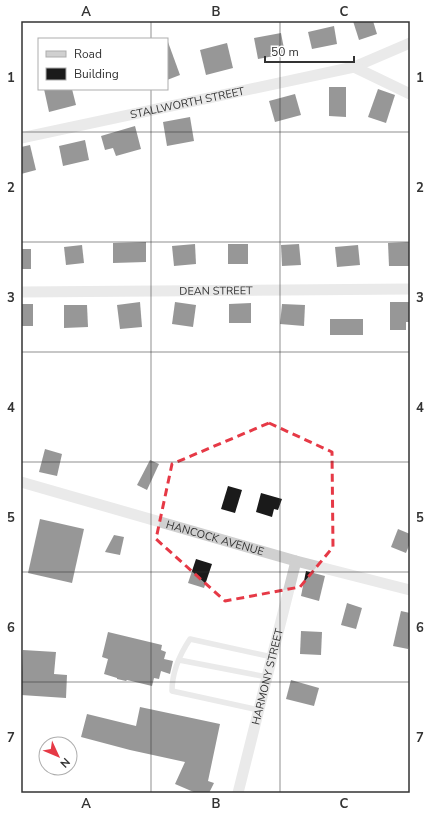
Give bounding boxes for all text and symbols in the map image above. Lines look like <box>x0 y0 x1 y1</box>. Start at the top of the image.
text: A <box>81 3 91 21</box>
text: B <box>212 3 221 21</box>
text: C <box>340 3 349 21</box>
legend <box>38 38 168 90</box>
scale bar <box>265 38 354 64</box>
text: 50 m <box>271 44 299 60</box>
text: Road <box>74 46 102 62</box>
text: Building <box>74 66 119 82</box>
text: 1 <box>7 69 15 87</box>
text: 1 <box>416 69 424 87</box>
street label: STALLWORTH STREET <box>129 83 246 122</box>
text: 2 <box>7 179 15 197</box>
text: 2 <box>416 179 424 197</box>
street label: DEAN STREET <box>179 283 253 298</box>
text: 3 <box>7 289 15 307</box>
text: 3 <box>416 289 424 307</box>
text: 4 <box>7 399 15 417</box>
text: 4 <box>416 399 424 417</box>
text: 5 <box>7 509 15 527</box>
text: 5 <box>416 509 424 527</box>
street label: HANCOCK AVENUE <box>164 517 266 559</box>
text: 6 <box>7 619 15 637</box>
text: 6 <box>416 619 424 637</box>
street label: HARMONY STREET <box>248 626 286 726</box>
text: 7 <box>7 729 15 747</box>
text: 7 <box>416 729 424 747</box>
north arrow <box>38 736 78 776</box>
text: N <box>57 754 73 771</box>
text: A <box>81 795 91 813</box>
text: B <box>212 795 221 813</box>
text: C <box>340 795 349 813</box>

